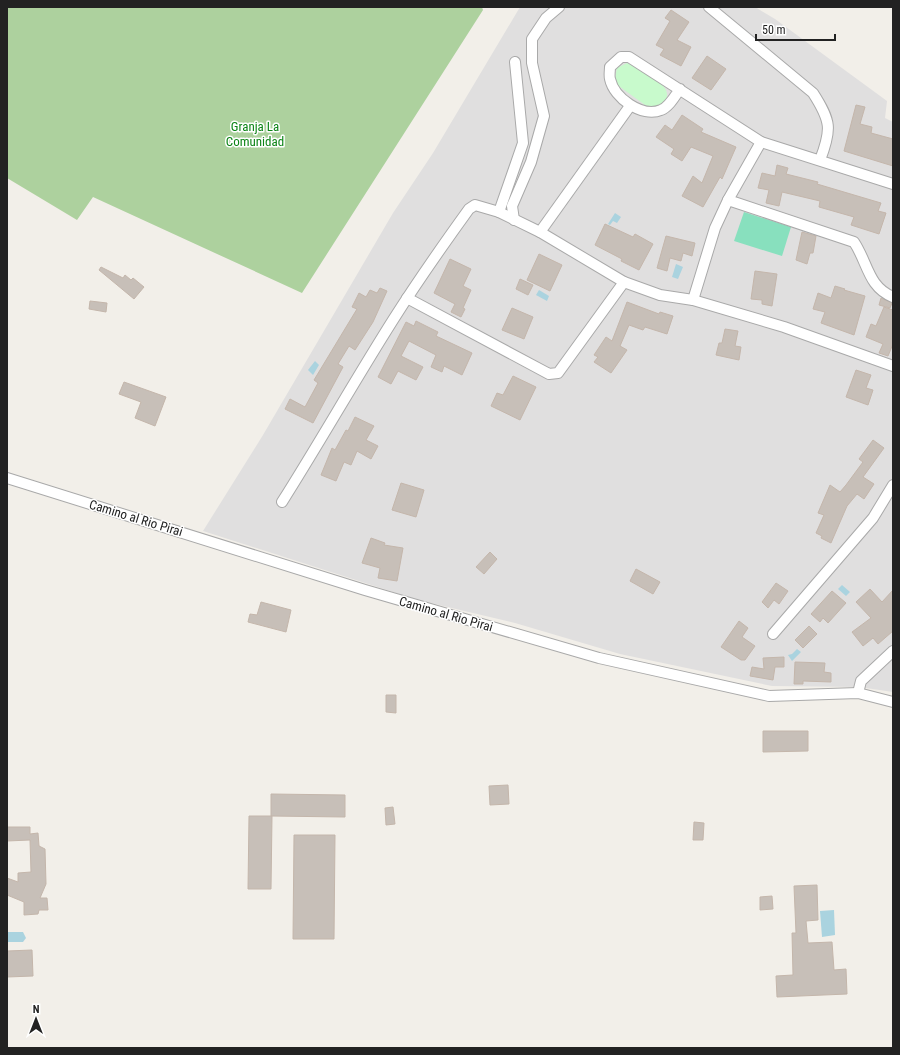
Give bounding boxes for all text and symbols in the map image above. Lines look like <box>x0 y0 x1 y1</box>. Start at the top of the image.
scale bar <box>756 16 835 42</box>
text: 50 m <box>762 23 786 37</box>
park label: Granja La Comunidad <box>226 119 284 149</box>
street label: Camino al Rio Pirai <box>87 497 185 539</box>
street label: Camino al Rio Pirai <box>397 593 495 635</box>
north arrow <box>16 999 56 1039</box>
text: N <box>33 1003 40 1016</box>

